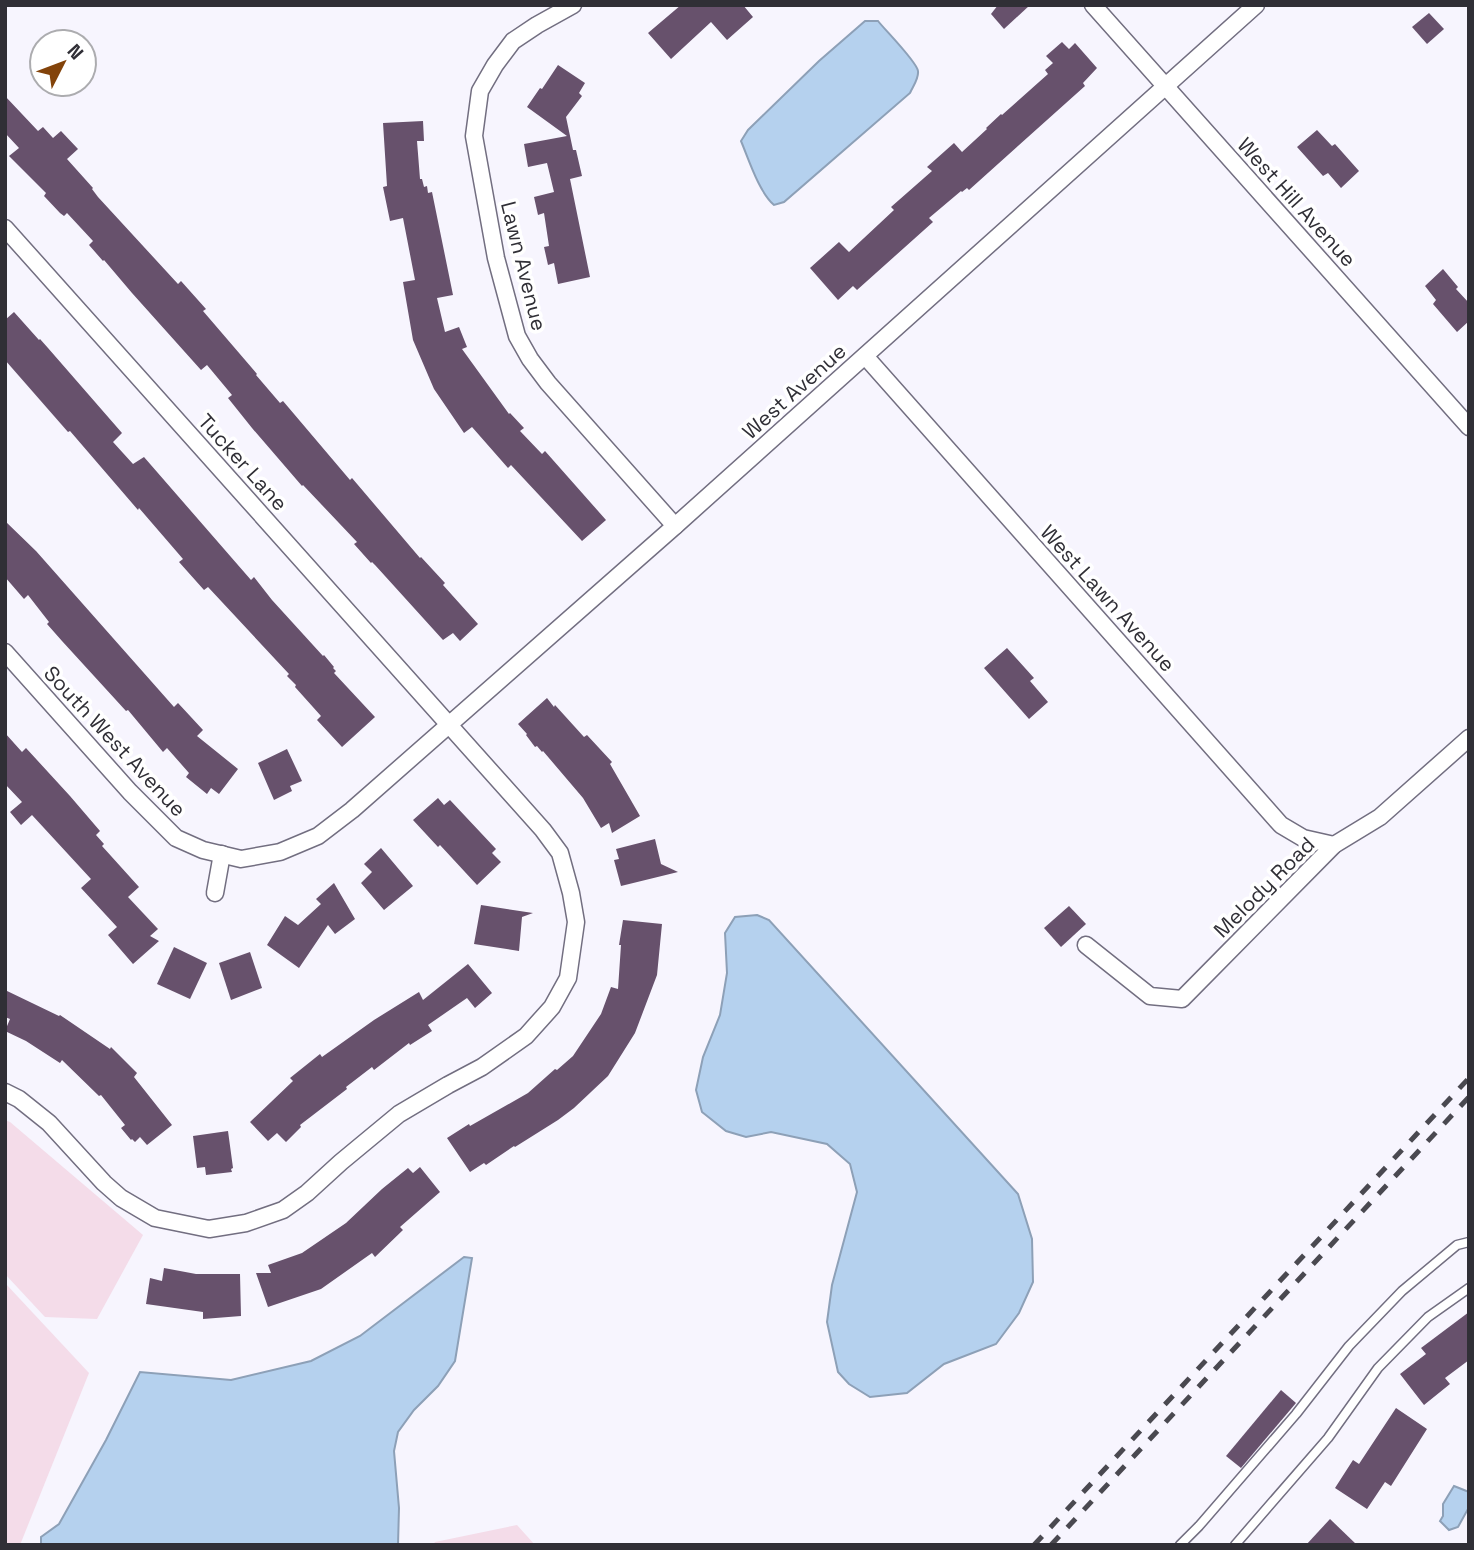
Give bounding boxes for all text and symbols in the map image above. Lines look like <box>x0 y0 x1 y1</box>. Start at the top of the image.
north arrow <box>28 28 98 98</box>
text: N <box>62 39 89 65</box>
street label: West Hill Avenue <box>1232 132 1362 272</box>
street label: Lawn Avenue <box>495 199 553 333</box>
street label: West Avenue <box>737 337 851 445</box>
street label: Tucker Lane <box>192 408 294 516</box>
street label: West Lawn Avenue <box>1035 519 1181 677</box>
street label: South West Avenue <box>38 660 192 822</box>
street label: Melody Road <box>1208 831 1320 943</box>

